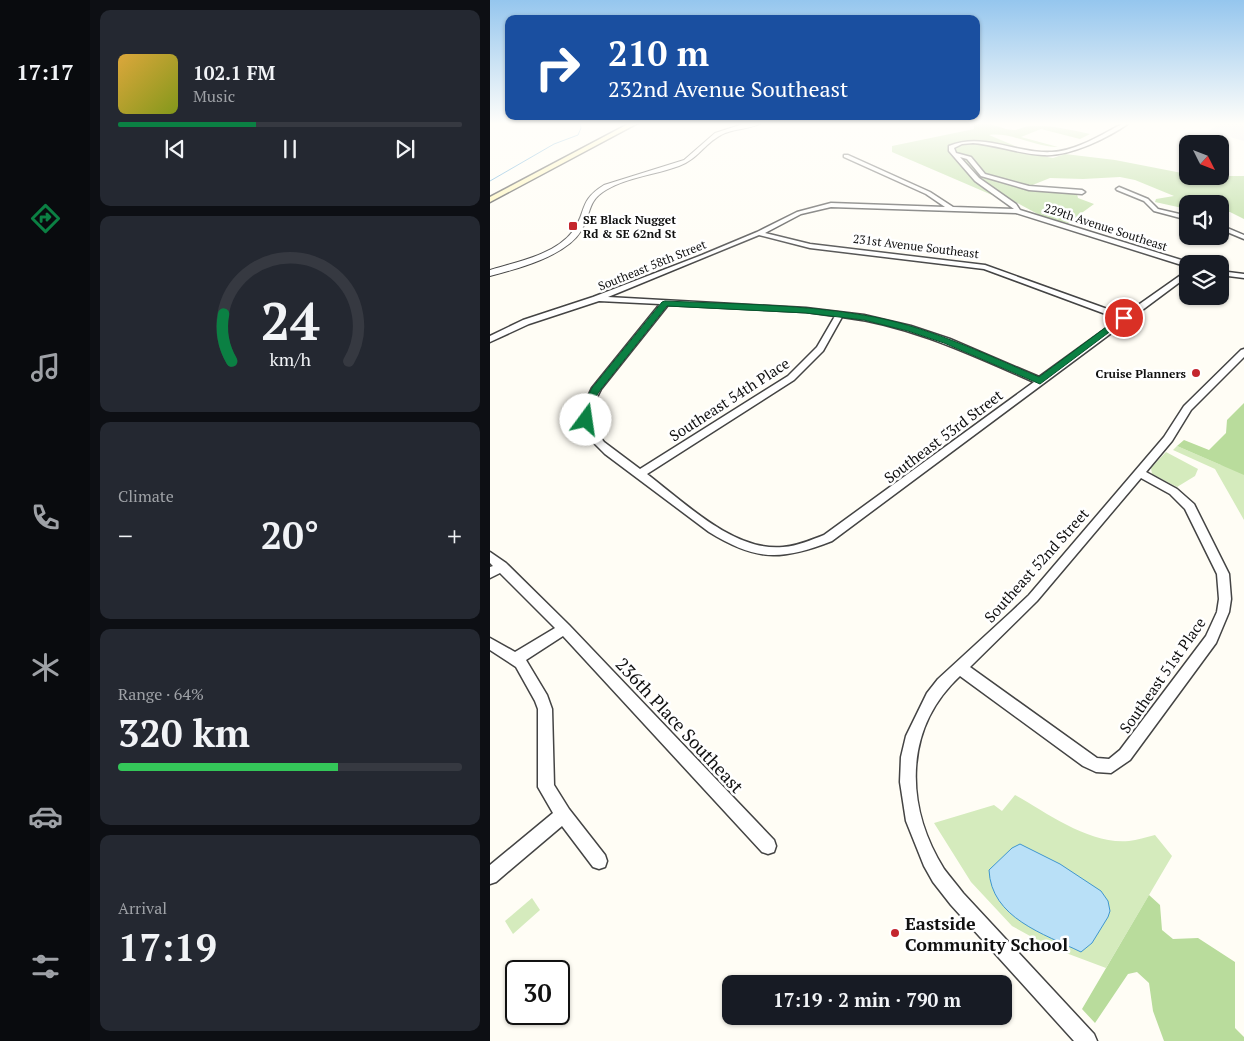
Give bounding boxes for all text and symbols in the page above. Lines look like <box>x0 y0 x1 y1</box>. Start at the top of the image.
text: 210 m <box>608 30 709 76</box>
icon: right <box>525 35 590 100</box>
text: 17:17 <box>16 57 74 86</box>
text: 102.1 FM <box>193 60 275 85</box>
text: 232nd Avenue Southeast <box>608 74 848 103</box>
text: Music <box>193 85 235 107</box>
icon: previous <box>161 135 189 163</box>
icon: pause <box>276 135 304 163</box>
icon: next <box>391 135 419 163</box>
north arrow <box>1179 135 1229 185</box>
map controls <box>1179 135 1229 305</box>
button: sound <box>1179 195 1229 245</box>
street label: 229th Avenue Southeast <box>1042 200 1170 254</box>
icon: directions <box>28 201 63 236</box>
place label: SE Black Nugget Rd & SE 62nd St <box>583 212 676 241</box>
marker: SE Black Nugget Rd & SE 62nd St <box>567 220 579 232</box>
street label: 231st Avenue Southeast <box>852 231 980 261</box>
street label: Southeast 58th Street <box>596 236 709 294</box>
button: layers <box>1179 255 1229 305</box>
text: 24 <box>261 286 320 355</box>
pin <box>1103 297 1145 339</box>
icon: arrive <box>1110 304 1138 332</box>
text: km/h <box>269 347 311 371</box>
icon: music <box>28 350 63 385</box>
street label: Southeast 54th Place <box>665 353 793 445</box>
place label: Cruise Planners <box>1096 366 1187 381</box>
marker: Cruise Planners <box>1190 367 1202 379</box>
street label: Southeast 53rd Street <box>880 384 1007 487</box>
position arrow <box>559 393 611 445</box>
text: Climate <box>118 485 174 507</box>
icon: phone <box>28 500 63 535</box>
street label: Southeast 52nd Street <box>979 503 1093 626</box>
text: 20° <box>261 510 319 560</box>
text: − <box>118 517 133 554</box>
text: + <box>447 517 462 554</box>
street label: Southeast 51st Place <box>1114 613 1210 737</box>
icon: climate <box>28 650 63 685</box>
street label: 236th Place Southeast <box>611 652 749 798</box>
text: Range · 64% <box>118 683 204 705</box>
text: 320 km <box>118 708 250 758</box>
icon: car <box>28 799 63 834</box>
text: Arrival <box>118 897 167 919</box>
place label: Eastside Community School <box>905 911 1068 956</box>
text: 17:19 <box>118 922 217 972</box>
marker: Eastside Community School <box>889 927 901 939</box>
icon: filters <box>28 949 63 984</box>
speed limit sign: 30 <box>505 960 570 1025</box>
text: 17:19 · 2 min · 790 m <box>773 987 961 1012</box>

